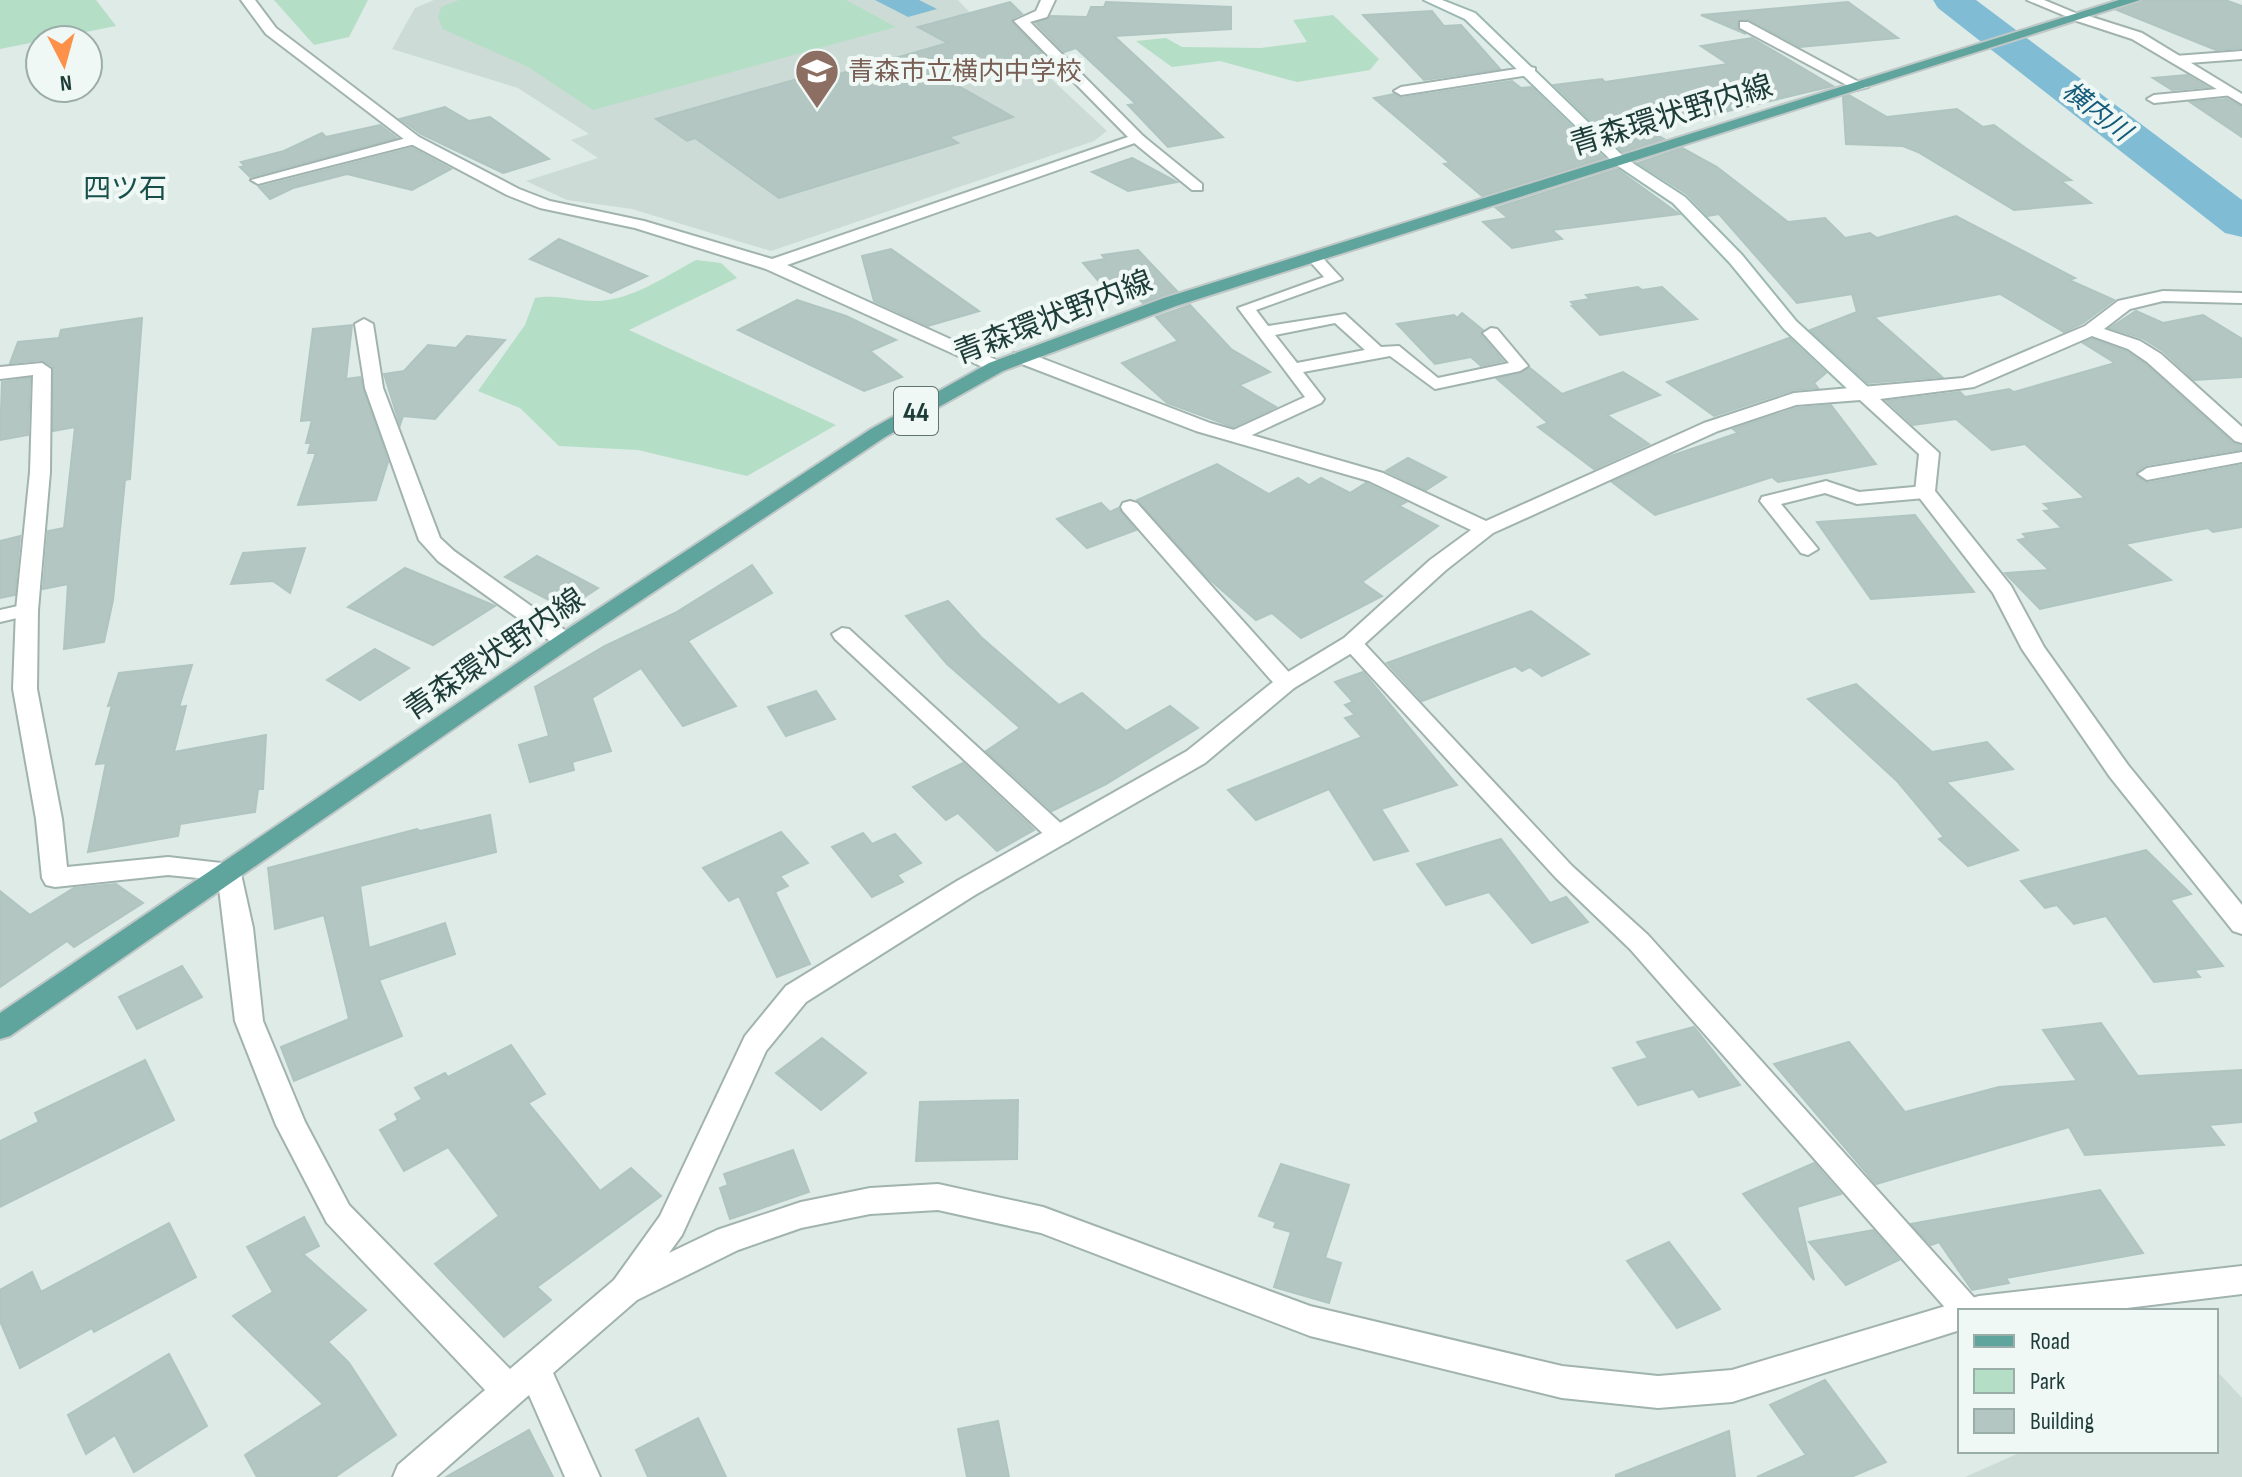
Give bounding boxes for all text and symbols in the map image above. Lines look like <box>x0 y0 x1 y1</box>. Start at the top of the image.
north arrow <box>24 24 104 104</box>
school or university icon: 青森市立横内中学校 <box>793 47 841 110</box>
place label: 青森市立横内中学校 <box>848 57 1082 88</box>
text: N <box>59 68 73 96</box>
street label: 青森環状野内線 <box>1566 68 1777 164</box>
water label: 横内川 <box>2056 76 2139 150</box>
district label: 四ツ石 <box>83 173 167 206</box>
street label: 青森環状野内線 <box>949 264 1158 372</box>
road number: 44 <box>894 387 938 435</box>
street label: 青森環状野内線 <box>397 581 592 728</box>
legend <box>1958 1309 2218 1453</box>
text: Road <box>2030 1327 2070 1356</box>
text: Park <box>2030 1367 2065 1396</box>
text: Building <box>2030 1407 2094 1436</box>

